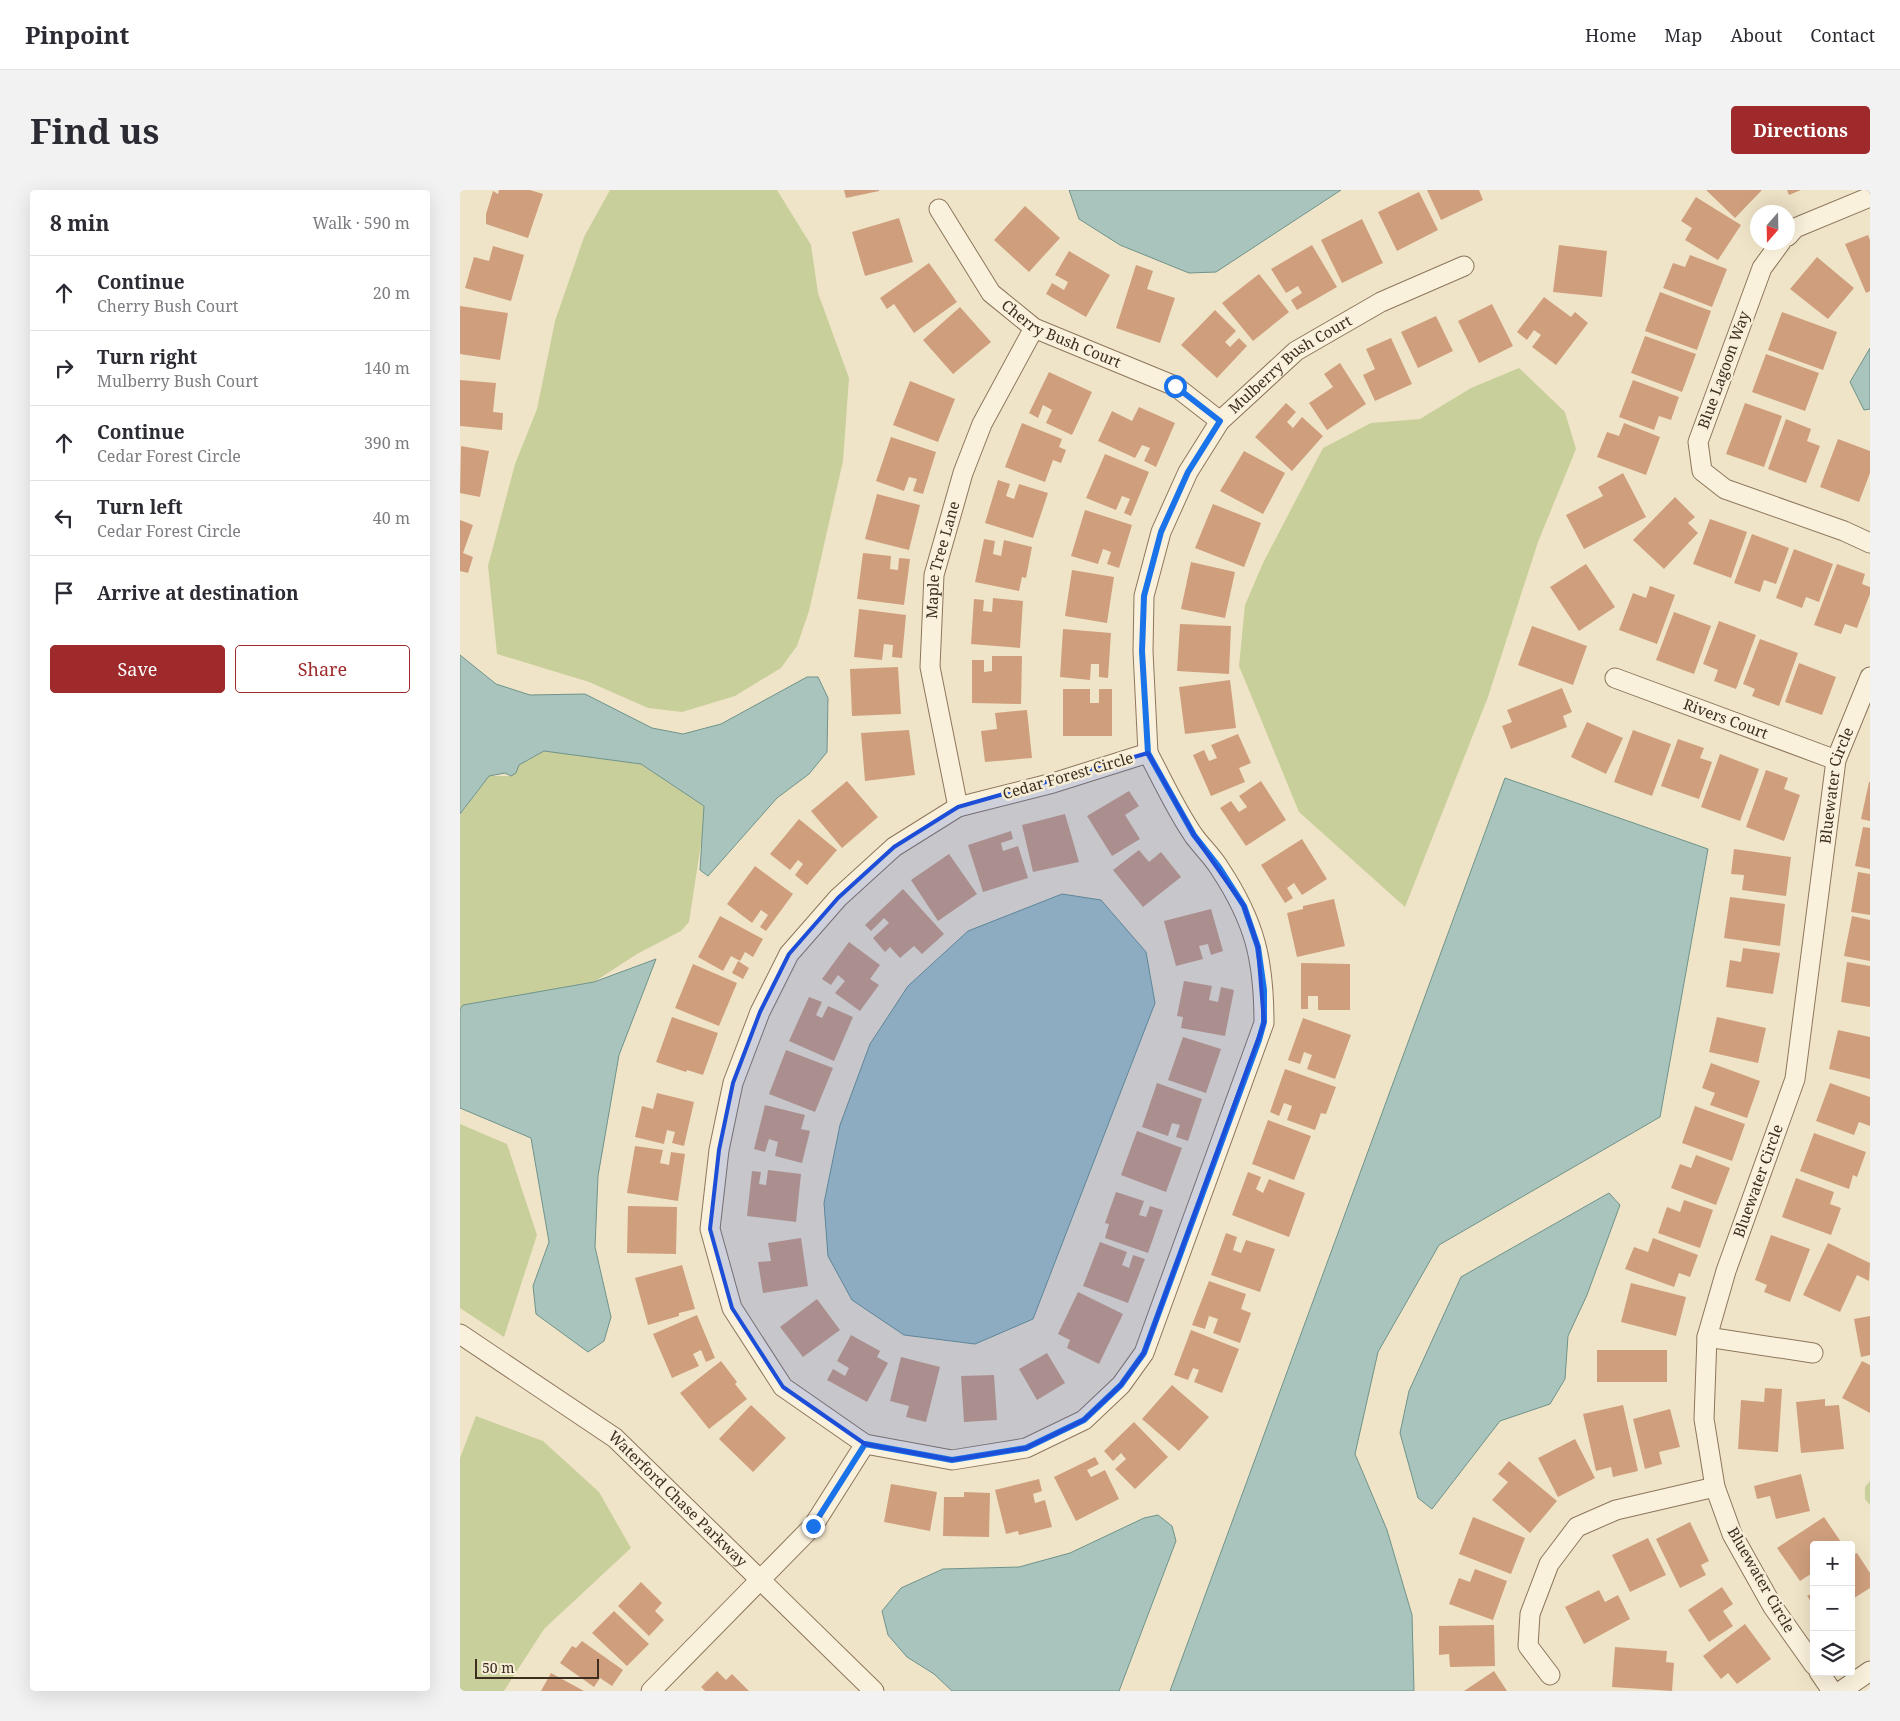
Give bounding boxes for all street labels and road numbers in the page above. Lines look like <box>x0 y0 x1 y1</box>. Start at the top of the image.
street label: Cherry Bush Court <box>998 294 1124 372</box>
street label: Blue Lagoon Way <box>1692 308 1754 431</box>
street label: Mulberry Bush Court <box>1224 310 1355 417</box>
street label: Maple Tree Lane <box>921 499 963 619</box>
street label: Rivers Court <box>1681 693 1771 743</box>
street label: Bluewater Circle <box>1814 724 1857 845</box>
street label: Cedar Forest Circle <box>1000 747 1135 803</box>
street label: Bluewater Circle <box>1728 1121 1787 1240</box>
street label: Waterford Chase Parkway <box>604 1426 752 1571</box>
street label: Bluewater Circle <box>1724 1523 1800 1636</box>

